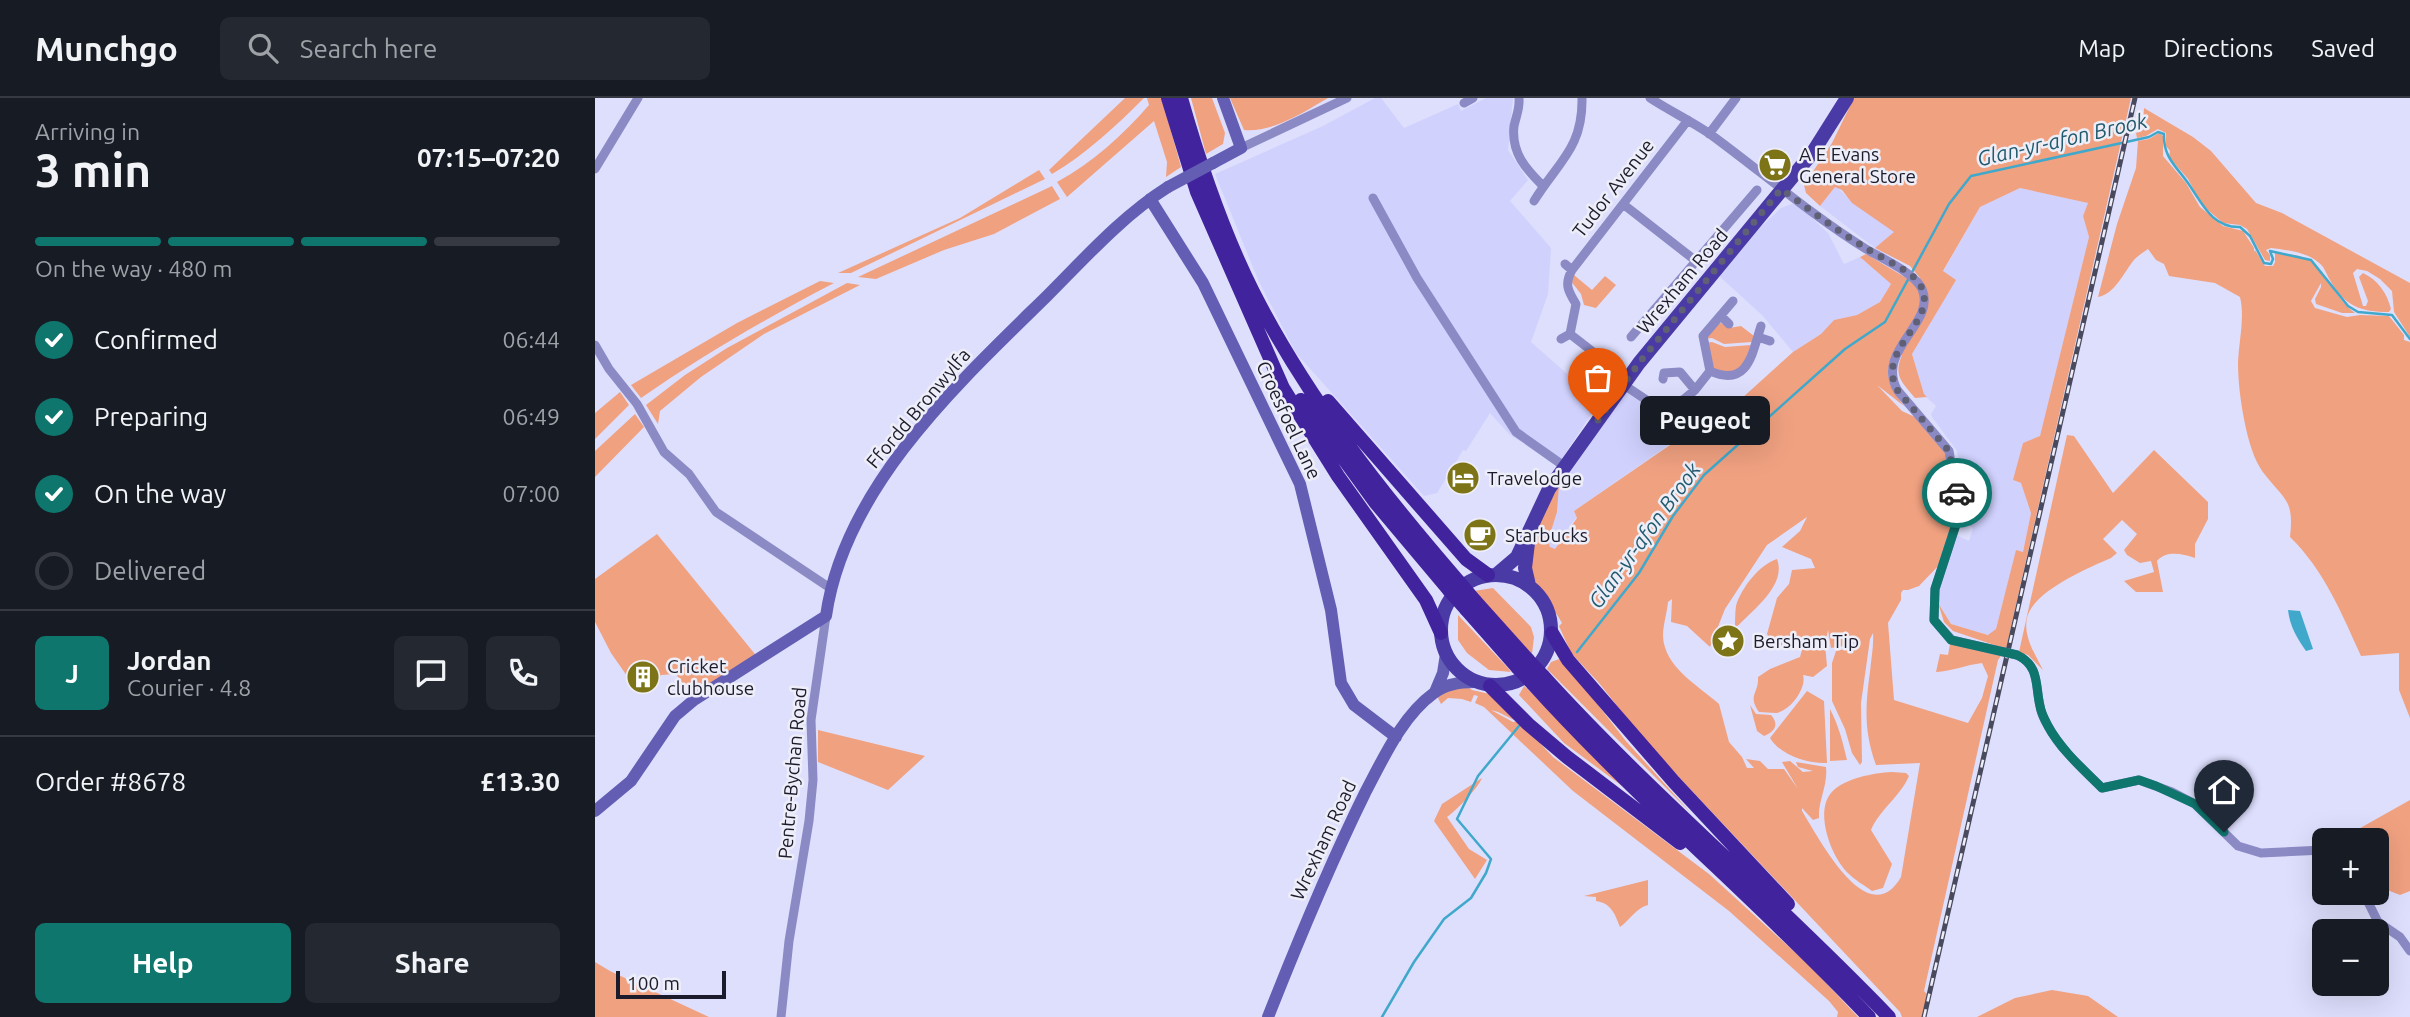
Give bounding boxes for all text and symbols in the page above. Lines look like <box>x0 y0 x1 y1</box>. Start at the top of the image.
search box <box>220 17 710 80</box>
icon: search <box>244 29 282 67</box>
text: Munchgo <box>35 30 178 67</box>
text: Search here <box>300 34 437 63</box>
text: Map <box>2078 35 2125 62</box>
text: Directions <box>2163 35 2273 62</box>
text: Saved <box>2311 35 2375 62</box>
water label: Glan-yr-afon Brook <box>1974 108 2150 170</box>
text: Arriving in <box>35 119 140 144</box>
street label: Tudor Avenue <box>1568 134 1658 242</box>
text: 07:15–07:20 <box>417 143 560 172</box>
place label: A E Evans General Store <box>1799 143 1916 187</box>
text: 3 min <box>35 144 151 196</box>
supermarket icon: A E Evans General Store <box>1756 146 1794 184</box>
street label: Wrexham Road <box>1632 224 1732 338</box>
text: On the way · 480 m <box>35 256 232 281</box>
icon: check <box>35 321 73 359</box>
text: Confirmed <box>94 325 218 354</box>
text: 06:44 <box>502 327 560 352</box>
street label: Ffordd Bronwylfa <box>862 344 974 472</box>
pin <box>1568 348 1628 420</box>
street label: Croesfoel Lane <box>1252 358 1326 482</box>
icon: bag <box>1579 359 1617 397</box>
callout: Peugeot <box>1640 396 1769 444</box>
icon: check <box>35 398 73 436</box>
text: Preparing <box>94 402 208 431</box>
text: 06:49 <box>502 404 560 429</box>
text: Peugeot <box>1659 408 1751 433</box>
water label: Glan-yr-afon Brook <box>1583 457 1705 613</box>
courier <box>1922 458 1992 528</box>
hotel icon: Travelodge <box>1444 459 1482 497</box>
place label: Travelodge <box>1487 467 1582 489</box>
icon: car <box>1938 474 1976 512</box>
icon: check <box>35 475 73 513</box>
text: On the way <box>94 479 226 508</box>
text: 07:00 <box>502 481 560 506</box>
cafe icon: Starbucks <box>1461 516 1499 554</box>
place label: Starbucks <box>1505 524 1588 546</box>
text: Delivered <box>94 556 206 585</box>
place icon: Bersham Tip <box>1709 622 1747 660</box>
place label: Bersham Tip <box>1753 630 1859 652</box>
button: chat <box>394 636 468 710</box>
button: phone <box>486 636 560 710</box>
text: Jordan <box>127 646 212 675</box>
place label: Cricket clubhouse <box>667 655 754 699</box>
building icon: Cricket clubhouse <box>624 658 662 696</box>
text: J <box>65 659 79 688</box>
text: Courier · 4.8 <box>127 675 251 700</box>
street label: Pentre-Bychan Road <box>774 686 810 860</box>
pin <box>2194 760 2254 832</box>
text: Order #8678 <box>35 767 186 796</box>
text: £13.30 <box>480 767 560 796</box>
icon: home <box>2205 771 2243 809</box>
street label: Wrexham Road <box>1286 777 1360 903</box>
map controls <box>2312 828 2389 996</box>
button: + <box>2312 828 2389 905</box>
button: − <box>2312 919 2389 996</box>
button: Help <box>35 923 291 1003</box>
button: Share <box>305 923 560 1003</box>
scale bar <box>616 968 726 1000</box>
text: 100 m <box>627 972 680 994</box>

